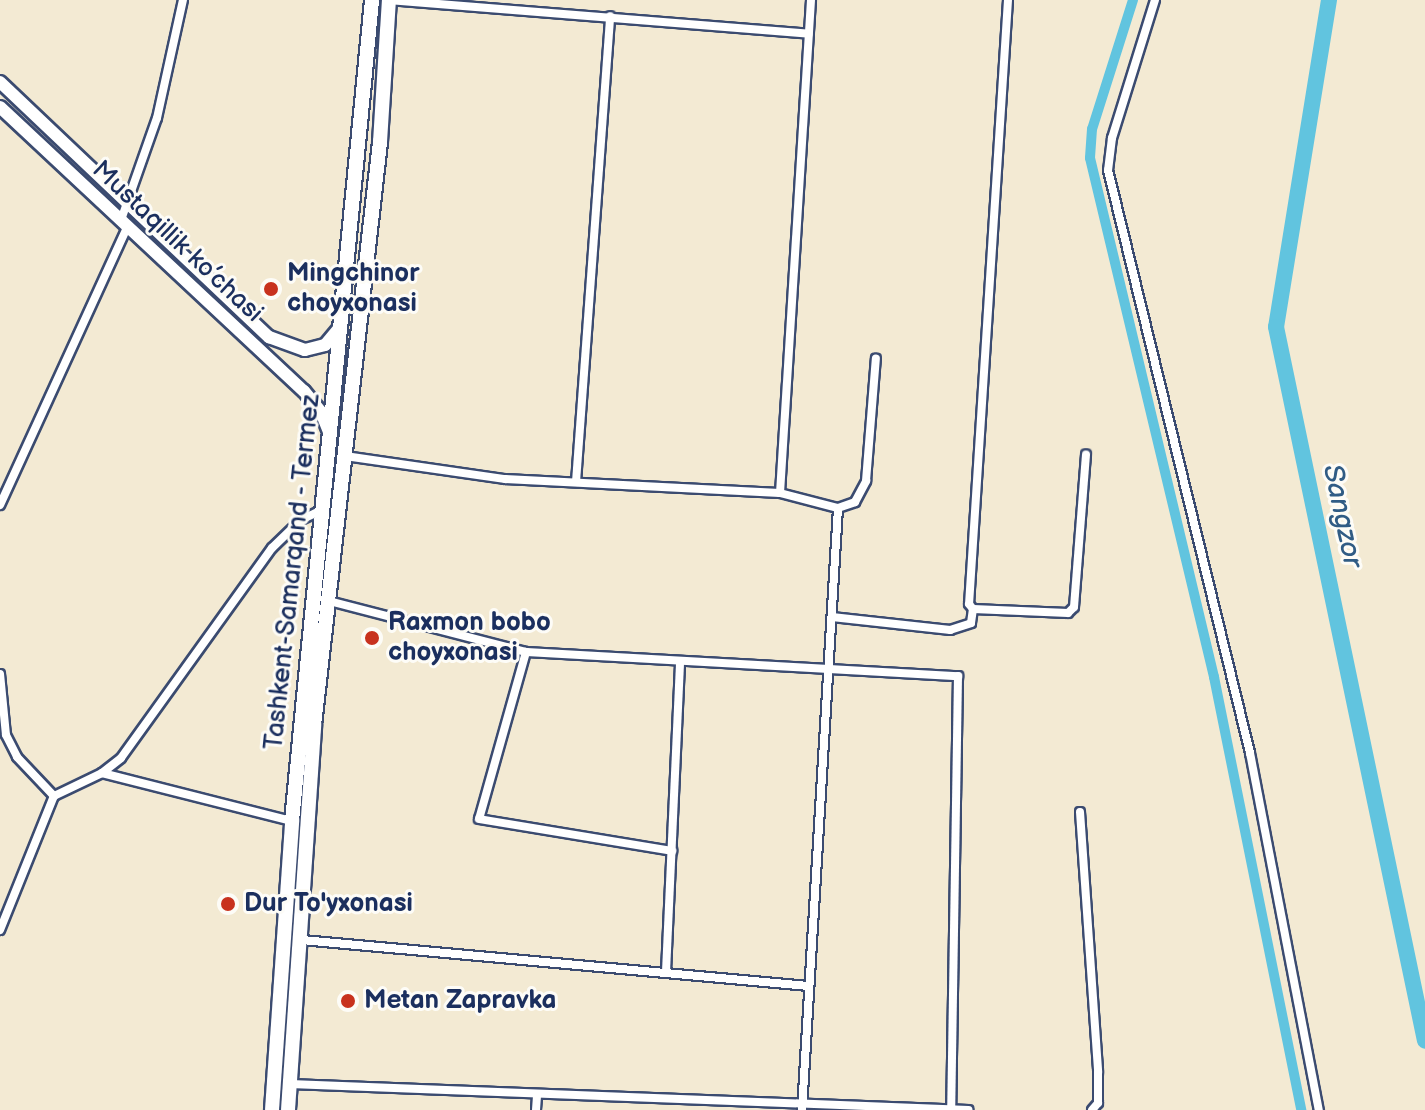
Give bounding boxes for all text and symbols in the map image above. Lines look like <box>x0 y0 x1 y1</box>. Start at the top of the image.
street label: Mustaqillik ko’chasi <box>85 155 269 329</box>
place label: Mingchinor choyxonasi <box>287 258 420 320</box>
marker: Mingchinor choyxonasi <box>262 280 280 298</box>
street label: Tashkent-Samarqand - Termez <box>259 391 327 753</box>
water label: Sangzor <box>1315 461 1369 571</box>
place label: Raxmon bobo choyxonasi <box>388 607 551 668</box>
marker: Raxmon bobo choyxonasi <box>363 629 381 647</box>
place label: Dur To'yxonasi <box>244 888 413 920</box>
marker: Dur To'yxonasi <box>219 895 237 913</box>
place label: Metan Zapravka <box>364 985 557 1017</box>
marker: Metan Zapravka <box>339 992 357 1010</box>

